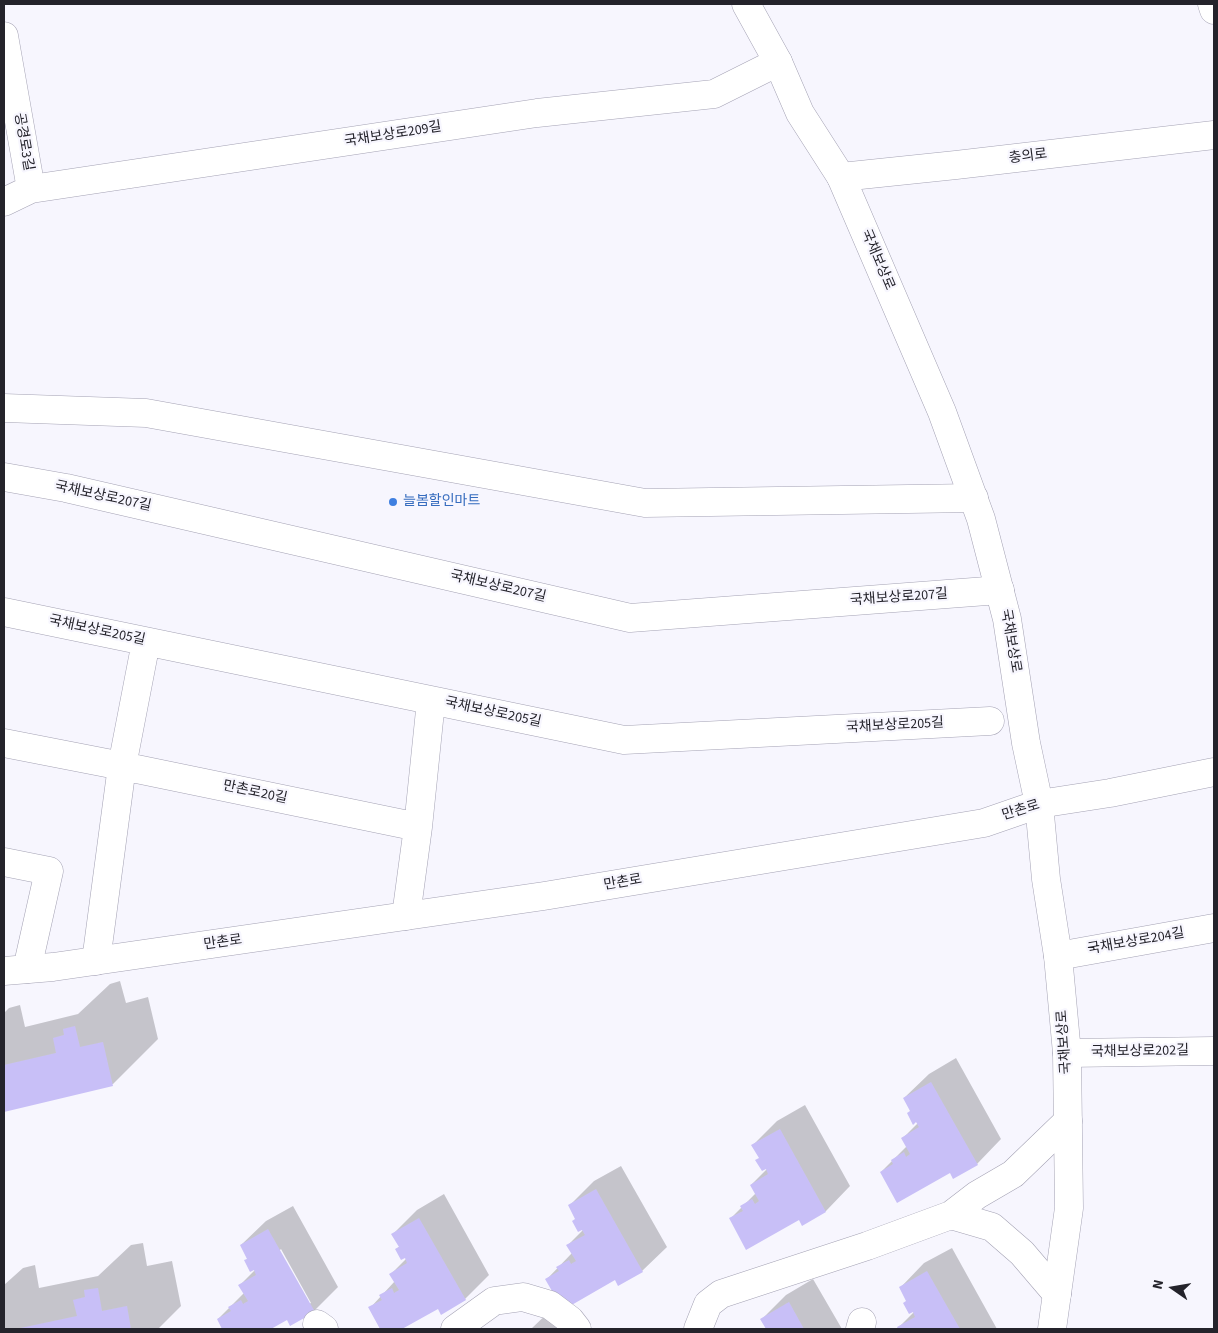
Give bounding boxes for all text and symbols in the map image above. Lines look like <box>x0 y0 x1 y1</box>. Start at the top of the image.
street label: 공경로3길 <box>10 112 36 172</box>
street label: 국채보상로209길 <box>343 119 443 151</box>
street label: 충의로 <box>1008 146 1048 168</box>
street label: 국채보상로 <box>857 227 897 293</box>
street label: 국채보상로207길 <box>53 479 153 515</box>
place label: 늘봄할인마트 <box>403 494 480 510</box>
marker: 늘봄할인마트 <box>387 496 399 508</box>
street label: 국채보상로207길 <box>448 568 548 606</box>
street label: 국채보상로207길 <box>849 586 949 610</box>
street label: 국채보상로 <box>996 608 1024 674</box>
street label: 국채보상로205길 <box>47 613 147 649</box>
street label: 국채보상로205길 <box>443 695 543 731</box>
street label: 국채보상로205길 <box>846 715 944 737</box>
street label: 만촌로20길 <box>221 778 289 808</box>
street label: 만촌로 <box>1000 797 1042 825</box>
street label: 만촌로 <box>603 871 643 895</box>
street label: 국채보상로204길 <box>1086 925 1186 959</box>
street label: 만촌로 <box>203 932 243 954</box>
street label: 국채보상로 <box>1054 1009 1076 1075</box>
street label: 국채보상로202길 <box>1091 1043 1189 1061</box>
north arrow <box>1148 1263 1198 1313</box>
text: N <box>1148 1278 1169 1291</box>

